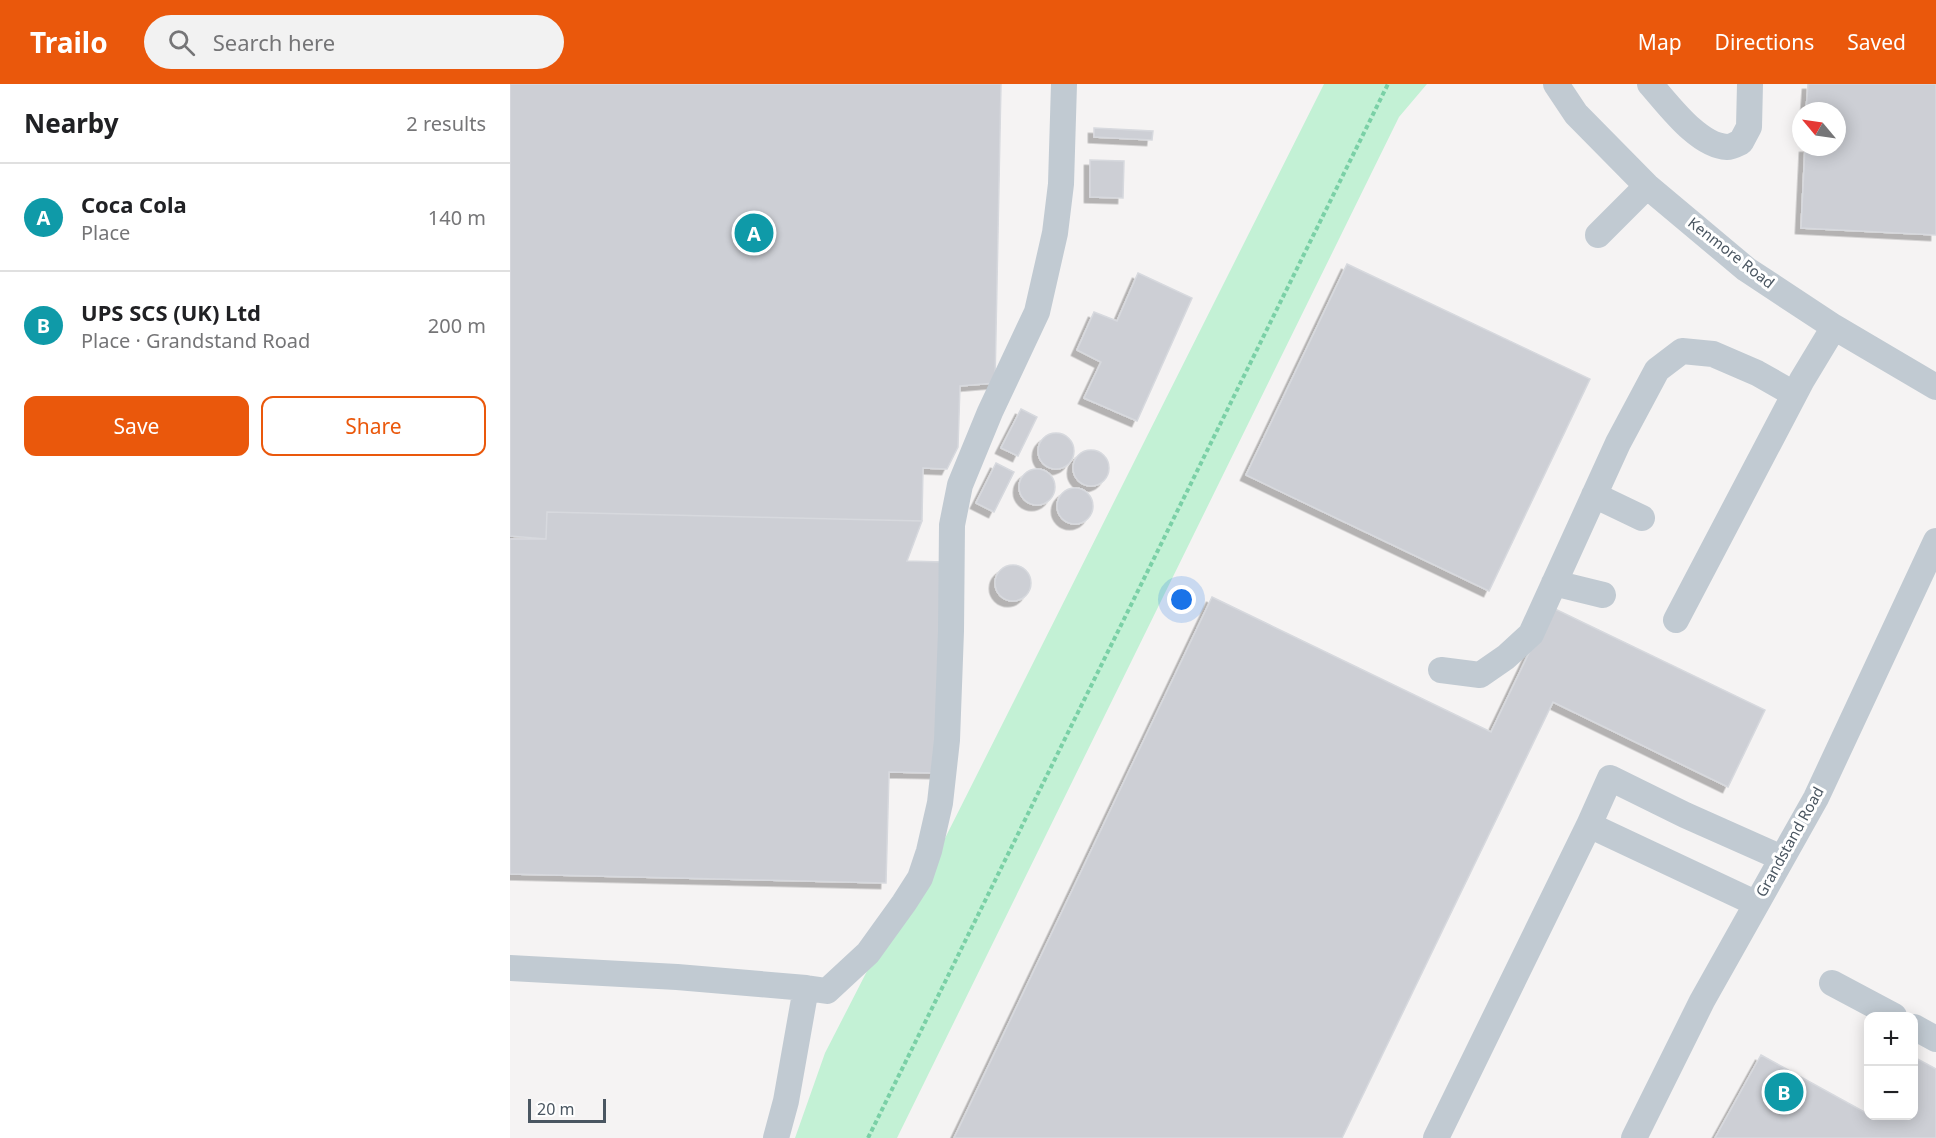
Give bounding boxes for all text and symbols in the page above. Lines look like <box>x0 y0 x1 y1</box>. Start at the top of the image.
search box <box>144 15 564 69</box>
text: Trailo <box>30 23 108 61</box>
icon: search <box>165 26 198 59</box>
text: Search here <box>213 27 335 57</box>
text: Map <box>1638 28 1682 56</box>
text: Directions <box>1715 28 1814 56</box>
text: Saved <box>1847 28 1906 56</box>
north arrow <box>1792 102 1846 156</box>
text: Nearby <box>24 105 119 141</box>
text: 2 results <box>406 110 486 137</box>
text: Coca Cola <box>81 189 187 219</box>
text: A <box>37 204 50 231</box>
text: 140 m <box>428 204 486 231</box>
pin: A <box>734 210 774 256</box>
street label: Kenmore Road <box>1684 212 1779 292</box>
text: Place <box>81 219 130 246</box>
text: UPS SCS (UK) Ltd <box>81 297 261 327</box>
text: B <box>37 312 50 339</box>
text: 200 m <box>428 312 486 339</box>
text: Place · Grandstand Road <box>81 327 310 354</box>
button: Save <box>24 396 249 456</box>
button: Share <box>261 396 486 456</box>
your location <box>1167 585 1196 614</box>
street label: Grandstand Road <box>1751 783 1828 900</box>
map controls <box>1864 1012 1918 1120</box>
button: + <box>1864 1012 1918 1066</box>
button: − <box>1864 1066 1918 1120</box>
pin: B <box>1764 1070 1804 1114</box>
scale bar <box>528 1096 606 1124</box>
text: 20 m <box>537 1098 574 1120</box>

